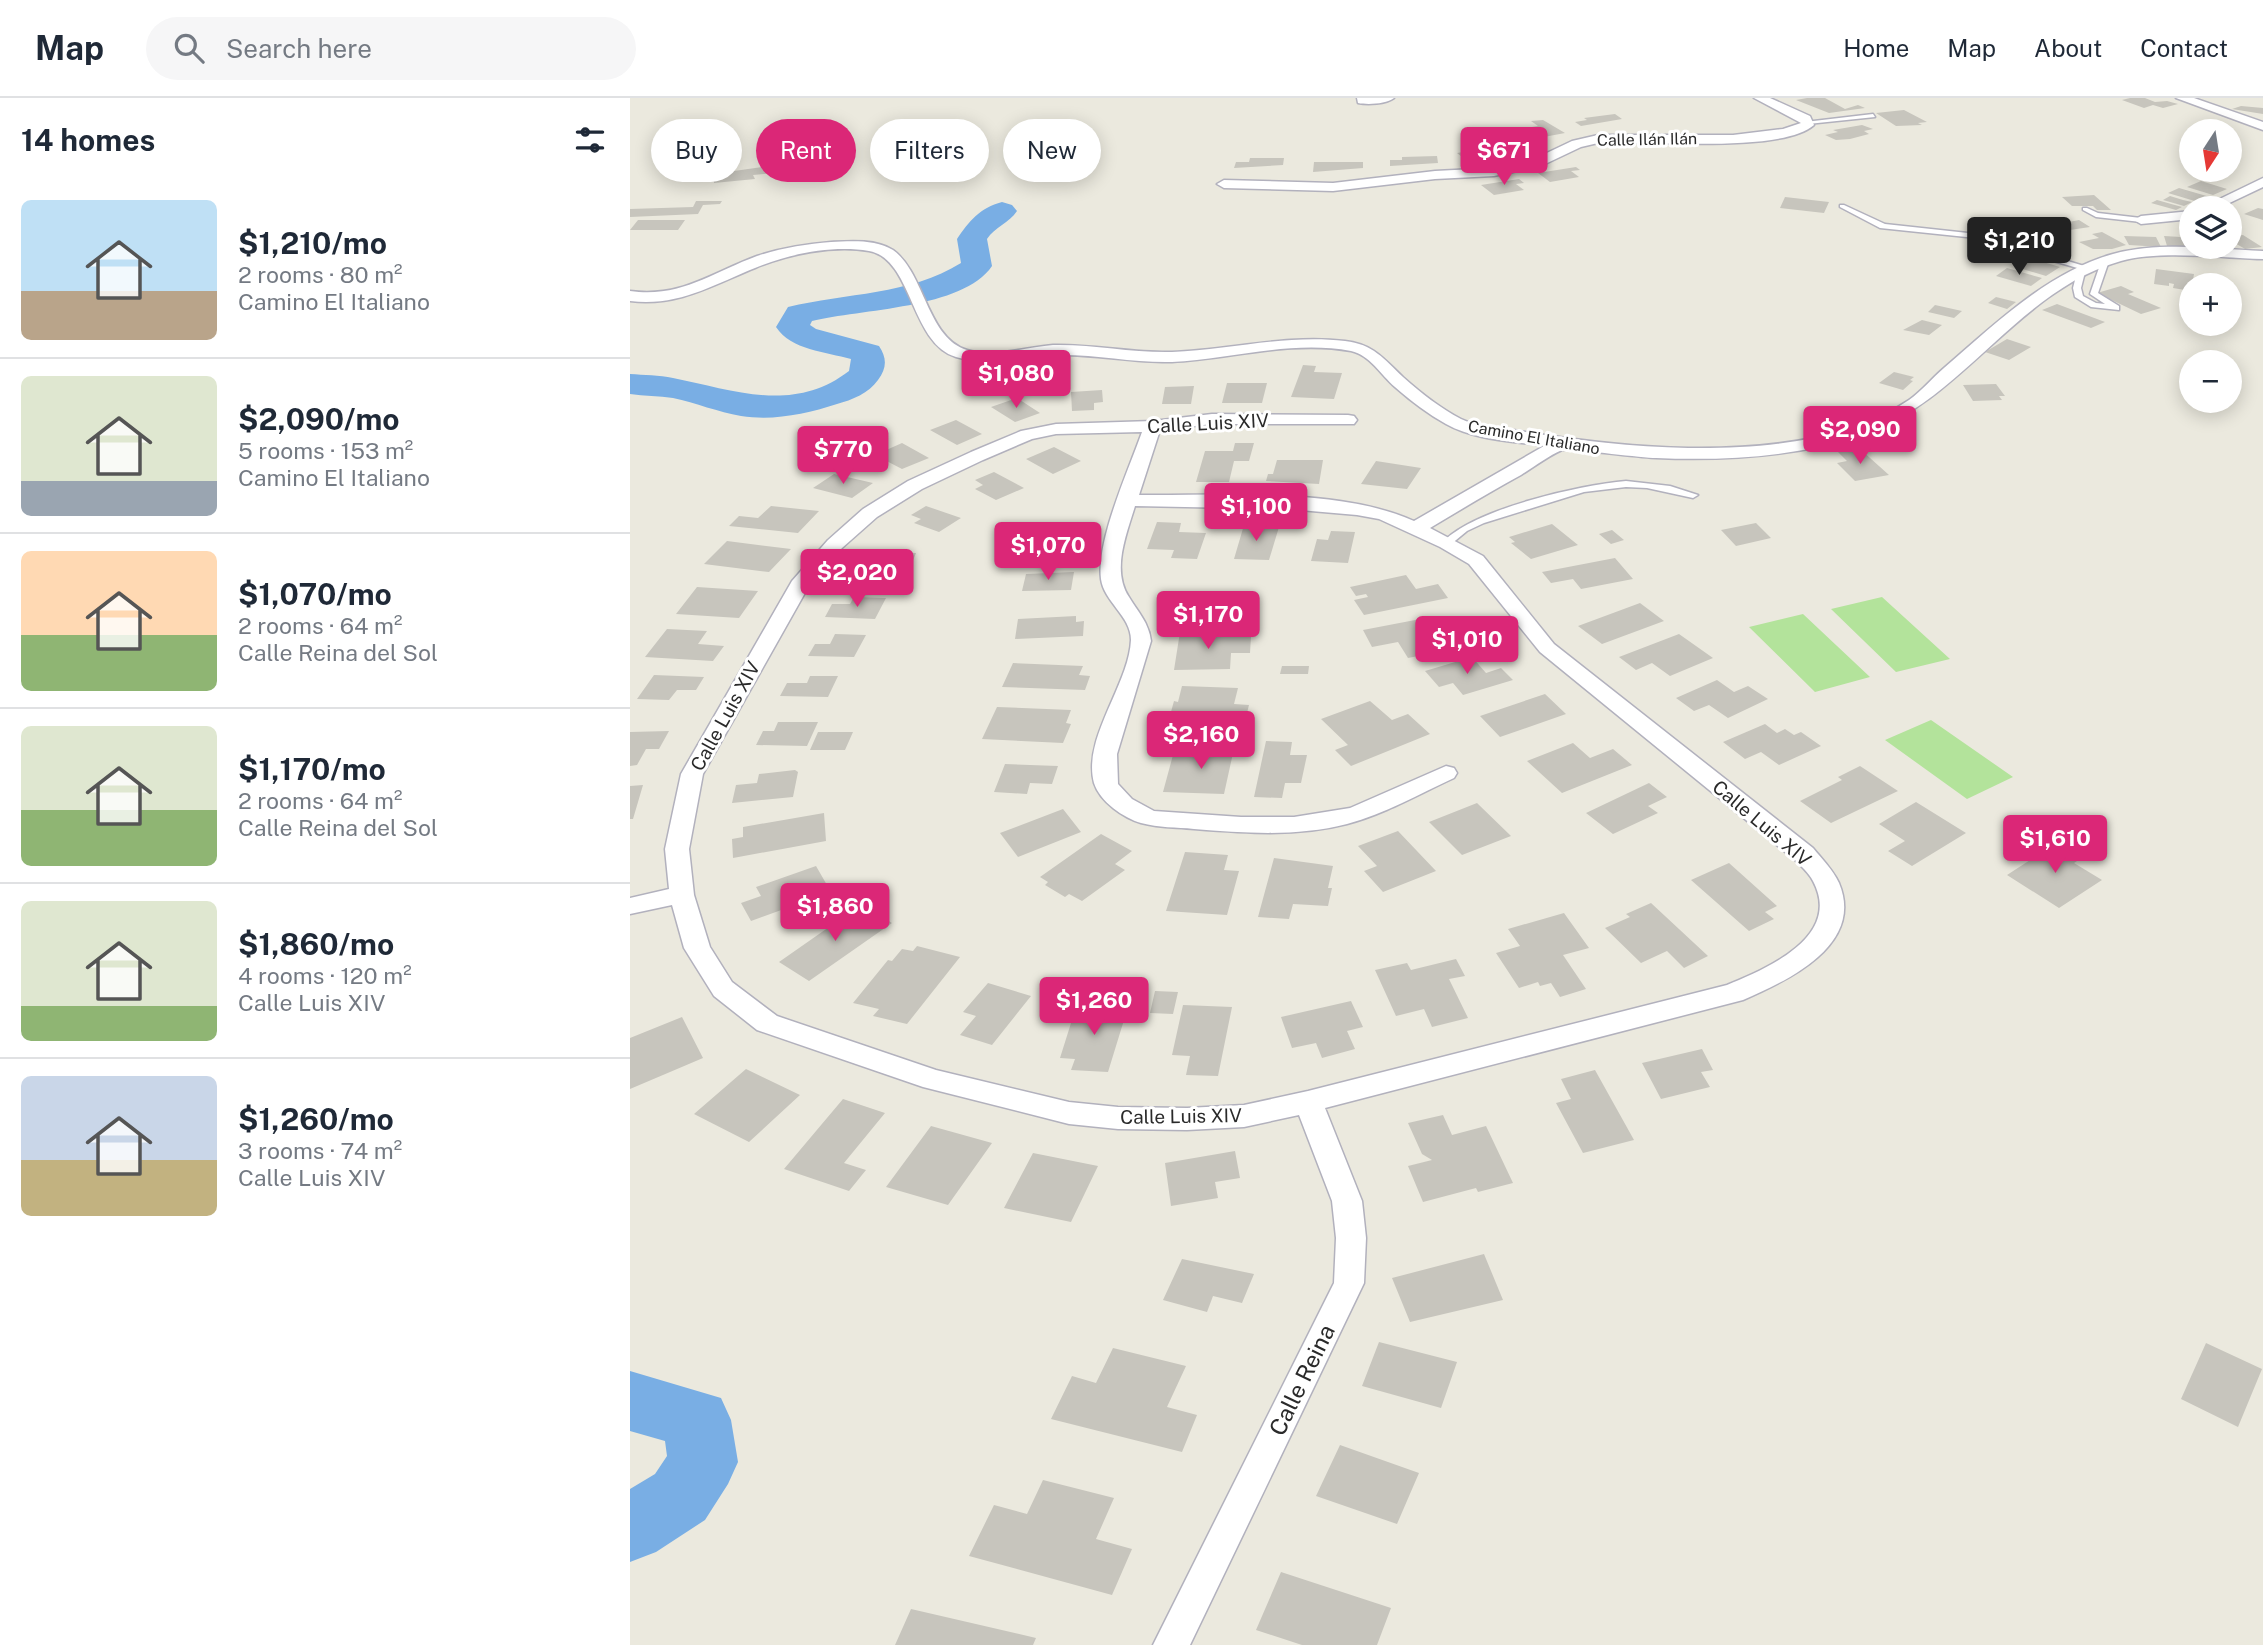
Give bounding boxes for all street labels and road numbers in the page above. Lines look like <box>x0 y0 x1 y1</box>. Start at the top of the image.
street label: Calle Ilán Ilán <box>1597 129 1697 150</box>
street label: Calle Luis XIV <box>1147 409 1270 437</box>
street label: Camino El Italiano <box>1467 417 1601 458</box>
street label: Calle Luis XIV <box>686 657 764 775</box>
street label: Calle Luis XIV <box>1708 775 1816 871</box>
street label: Calle Luis XIV <box>1120 1104 1242 1128</box>
street label: Calle Reina <box>1263 1320 1340 1440</box>

